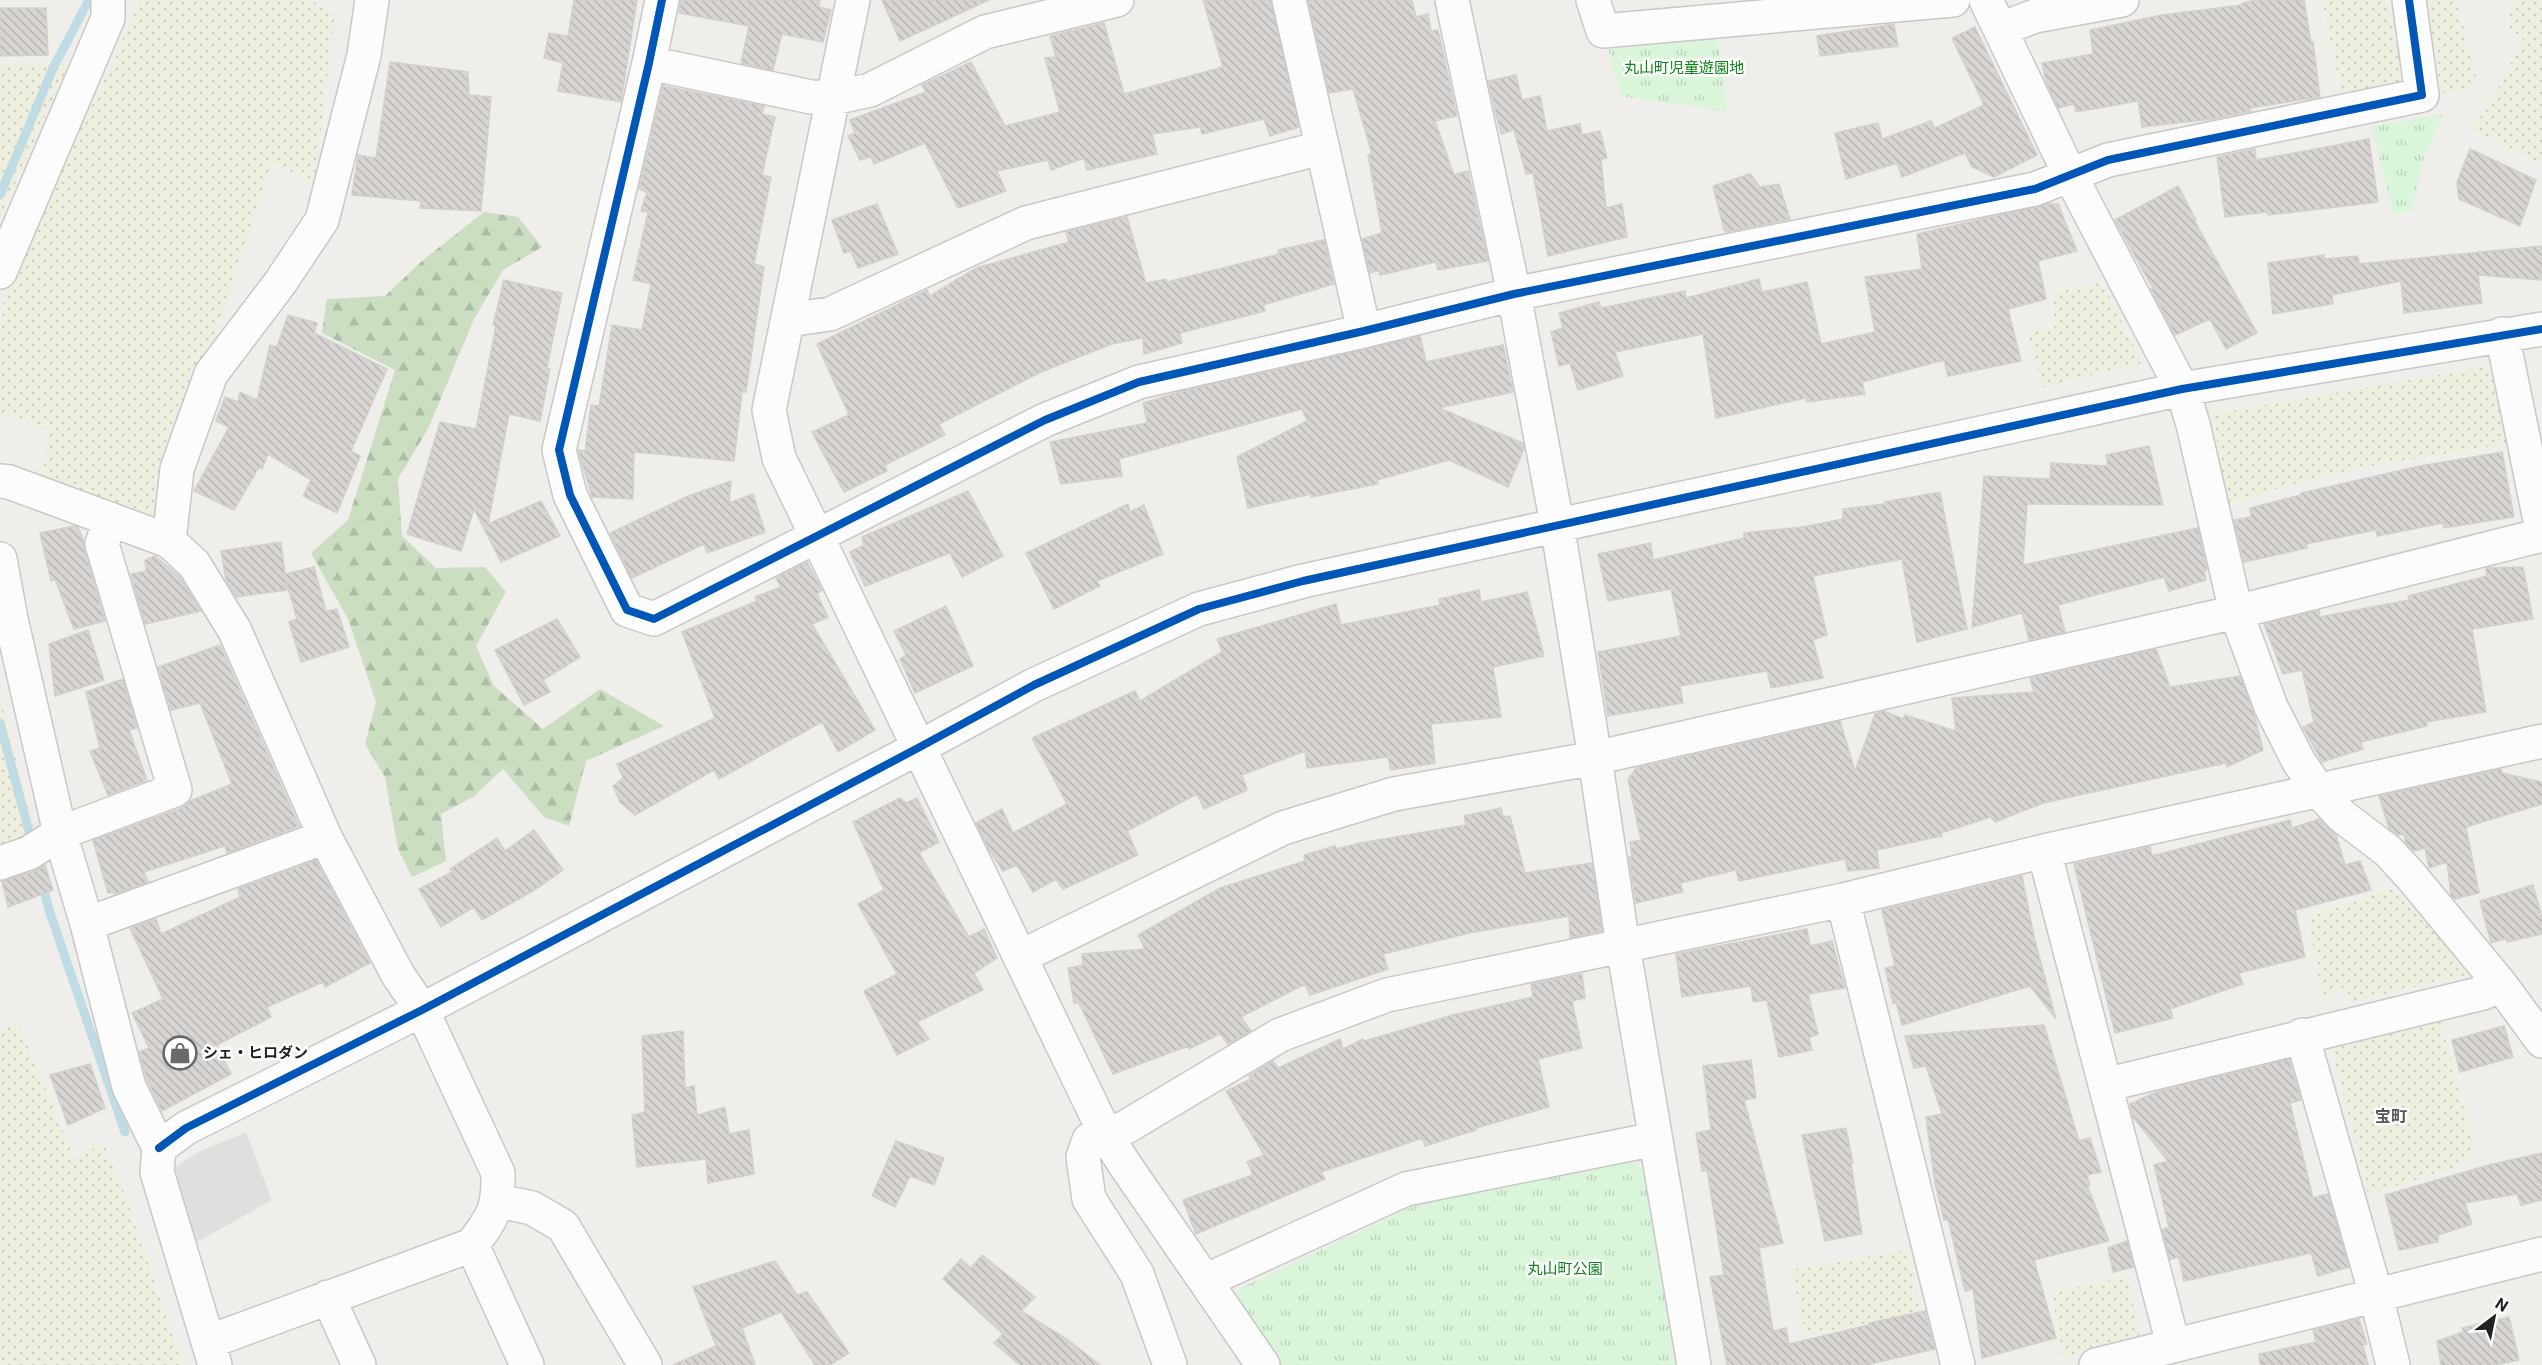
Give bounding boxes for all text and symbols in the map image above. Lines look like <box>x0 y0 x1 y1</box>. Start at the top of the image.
park label: 丸山町児童遊園地 <box>1624 59 1744 77</box>
shop icon: シェ・ヒロダン <box>162 1035 198 1071</box>
place label: シェ・ヒロダン <box>203 1044 308 1062</box>
district label: 宝町 <box>2375 1107 2407 1126</box>
park label: 丸山町公園 <box>1527 1260 1603 1278</box>
north arrow <box>2464 1287 2524 1347</box>
text: N <box>2492 1294 2512 1316</box>

